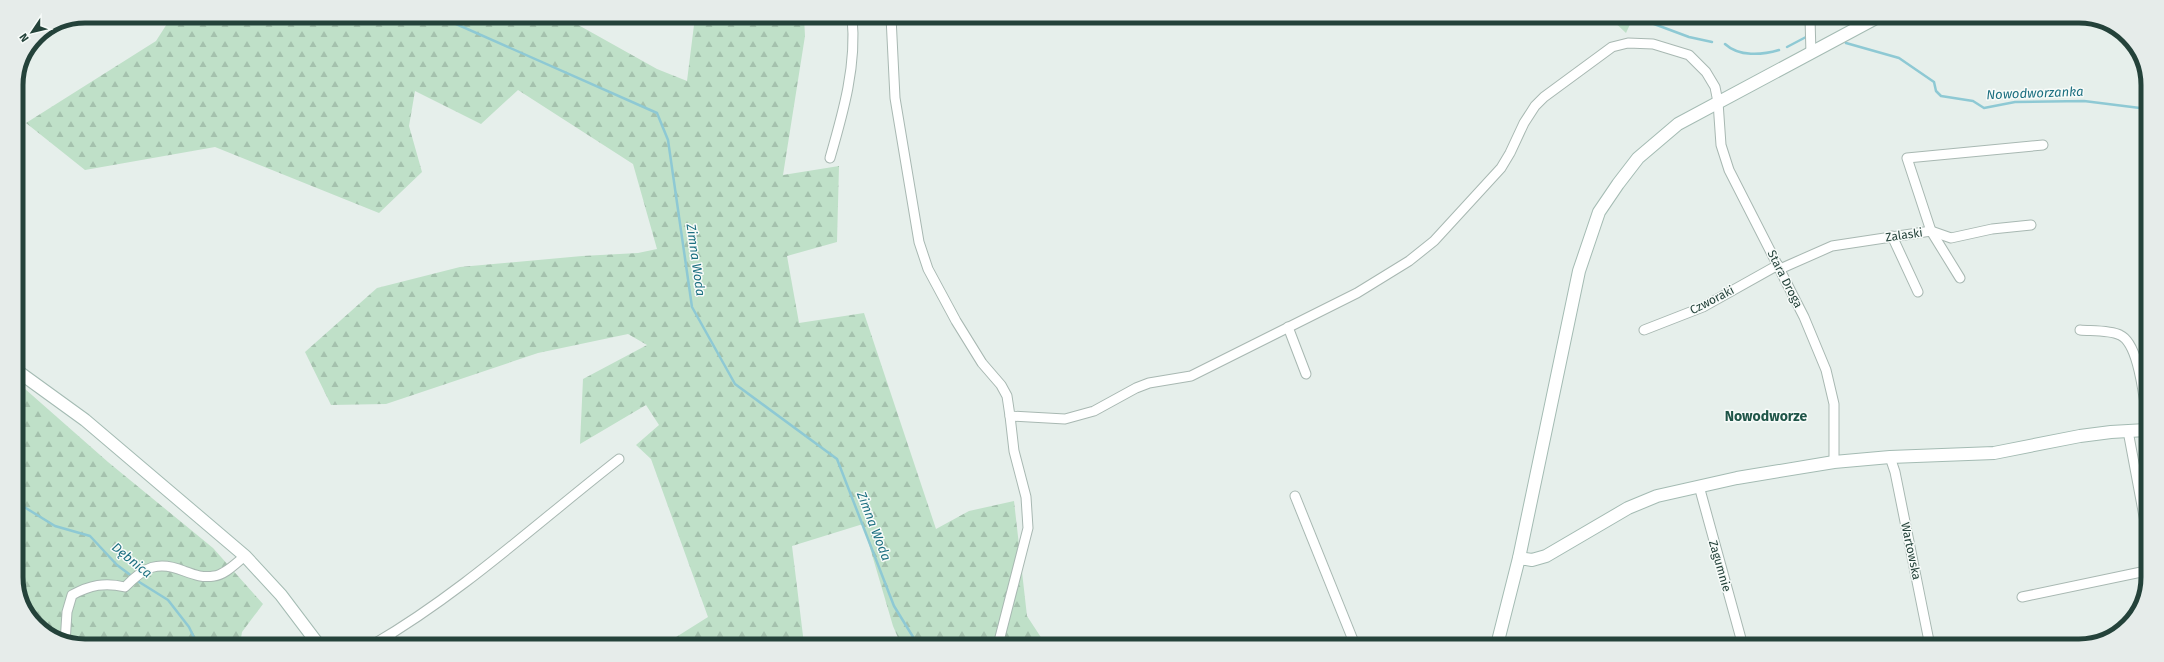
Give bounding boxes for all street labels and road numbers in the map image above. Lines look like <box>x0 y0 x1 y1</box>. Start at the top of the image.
street label: Zalaski <box>1884 225 1924 245</box>
street label: Stara Droga <box>1765 248 1805 310</box>
street label: Czworaki <box>1688 283 1736 317</box>
street label: Wartowska <box>1898 521 1924 581</box>
street label: Zagumnie <box>1706 539 1734 593</box>

